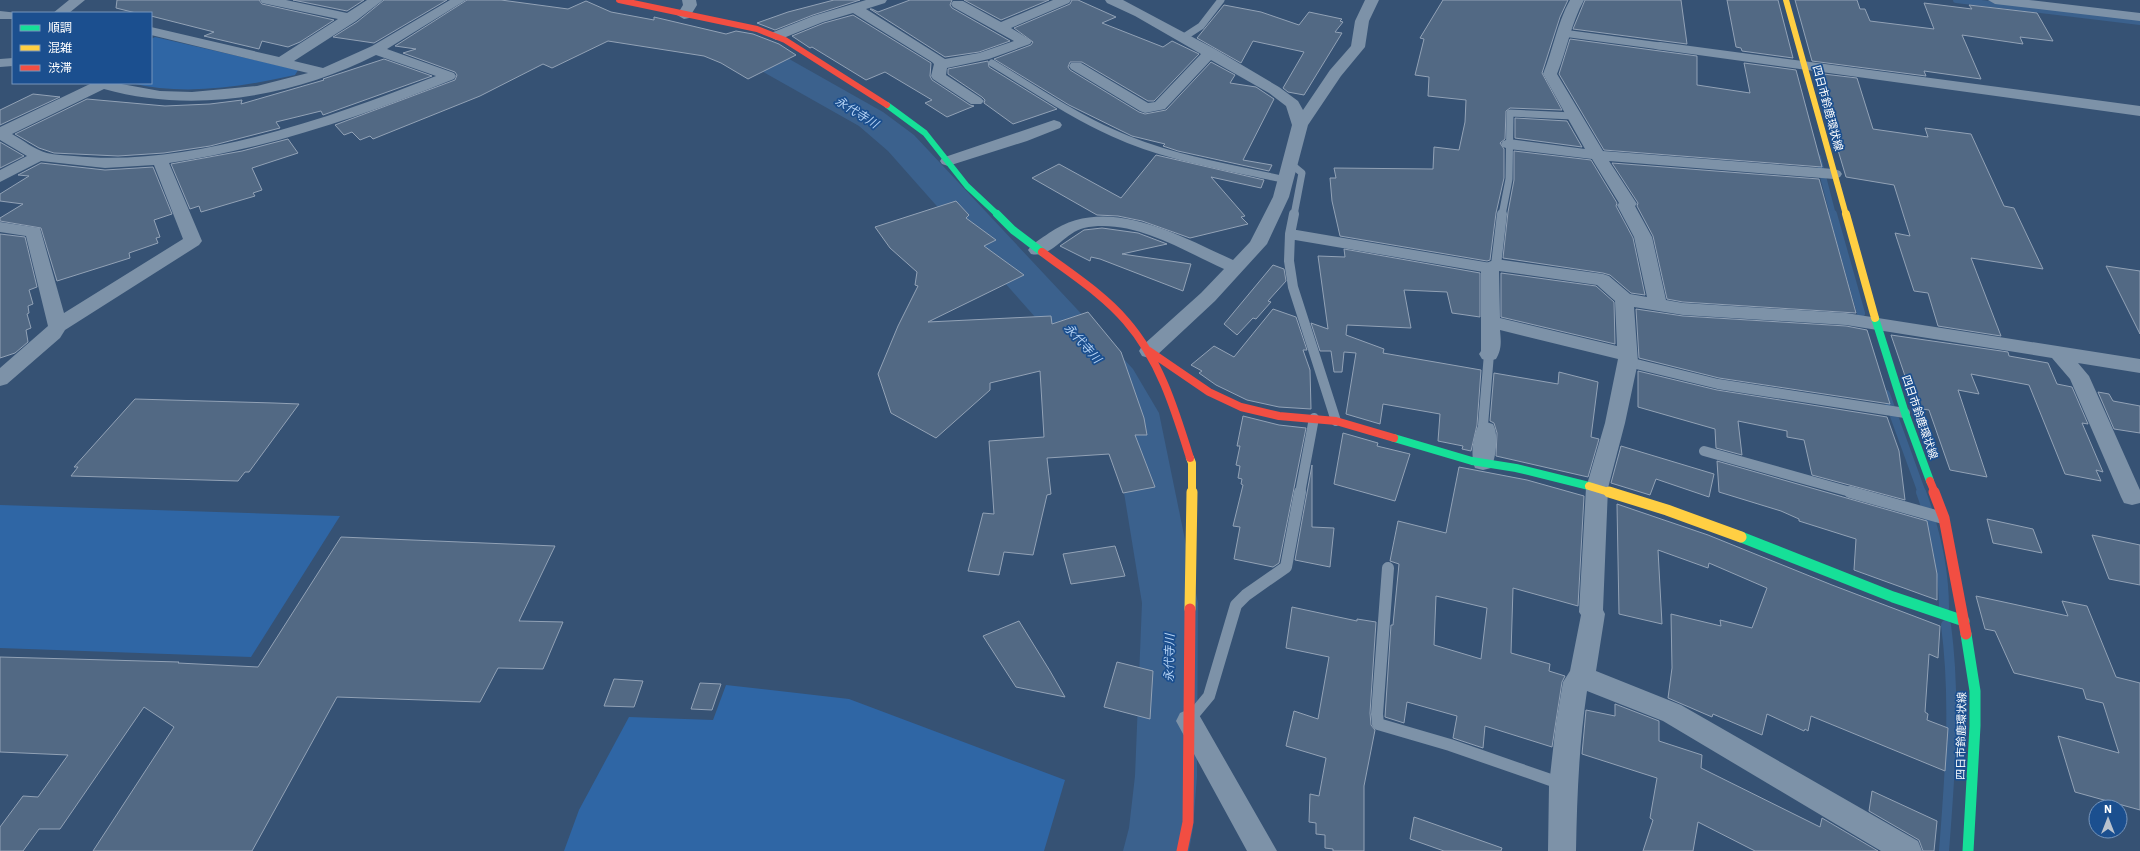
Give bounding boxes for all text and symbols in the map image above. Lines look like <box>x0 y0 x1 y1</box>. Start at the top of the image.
legend <box>12 12 152 84</box>
text: 順調 <box>48 20 72 35</box>
text: 混雑 <box>48 40 72 55</box>
text: 渋滞 <box>48 60 72 75</box>
street label: 四日市鈴鹿環状線 <box>1810 64 1846 152</box>
water label: 永代寺川 <box>833 93 883 132</box>
water label: 永代寺川 <box>1061 320 1106 367</box>
street label: 四日市鈴鹿環状線 <box>1899 373 1941 461</box>
water label: 永代寺川 <box>1161 632 1177 682</box>
street label: 四日市鈴鹿環状線 <box>1953 692 1969 780</box>
north arrow <box>2088 799 2128 839</box>
text: N <box>2104 802 2112 816</box>

